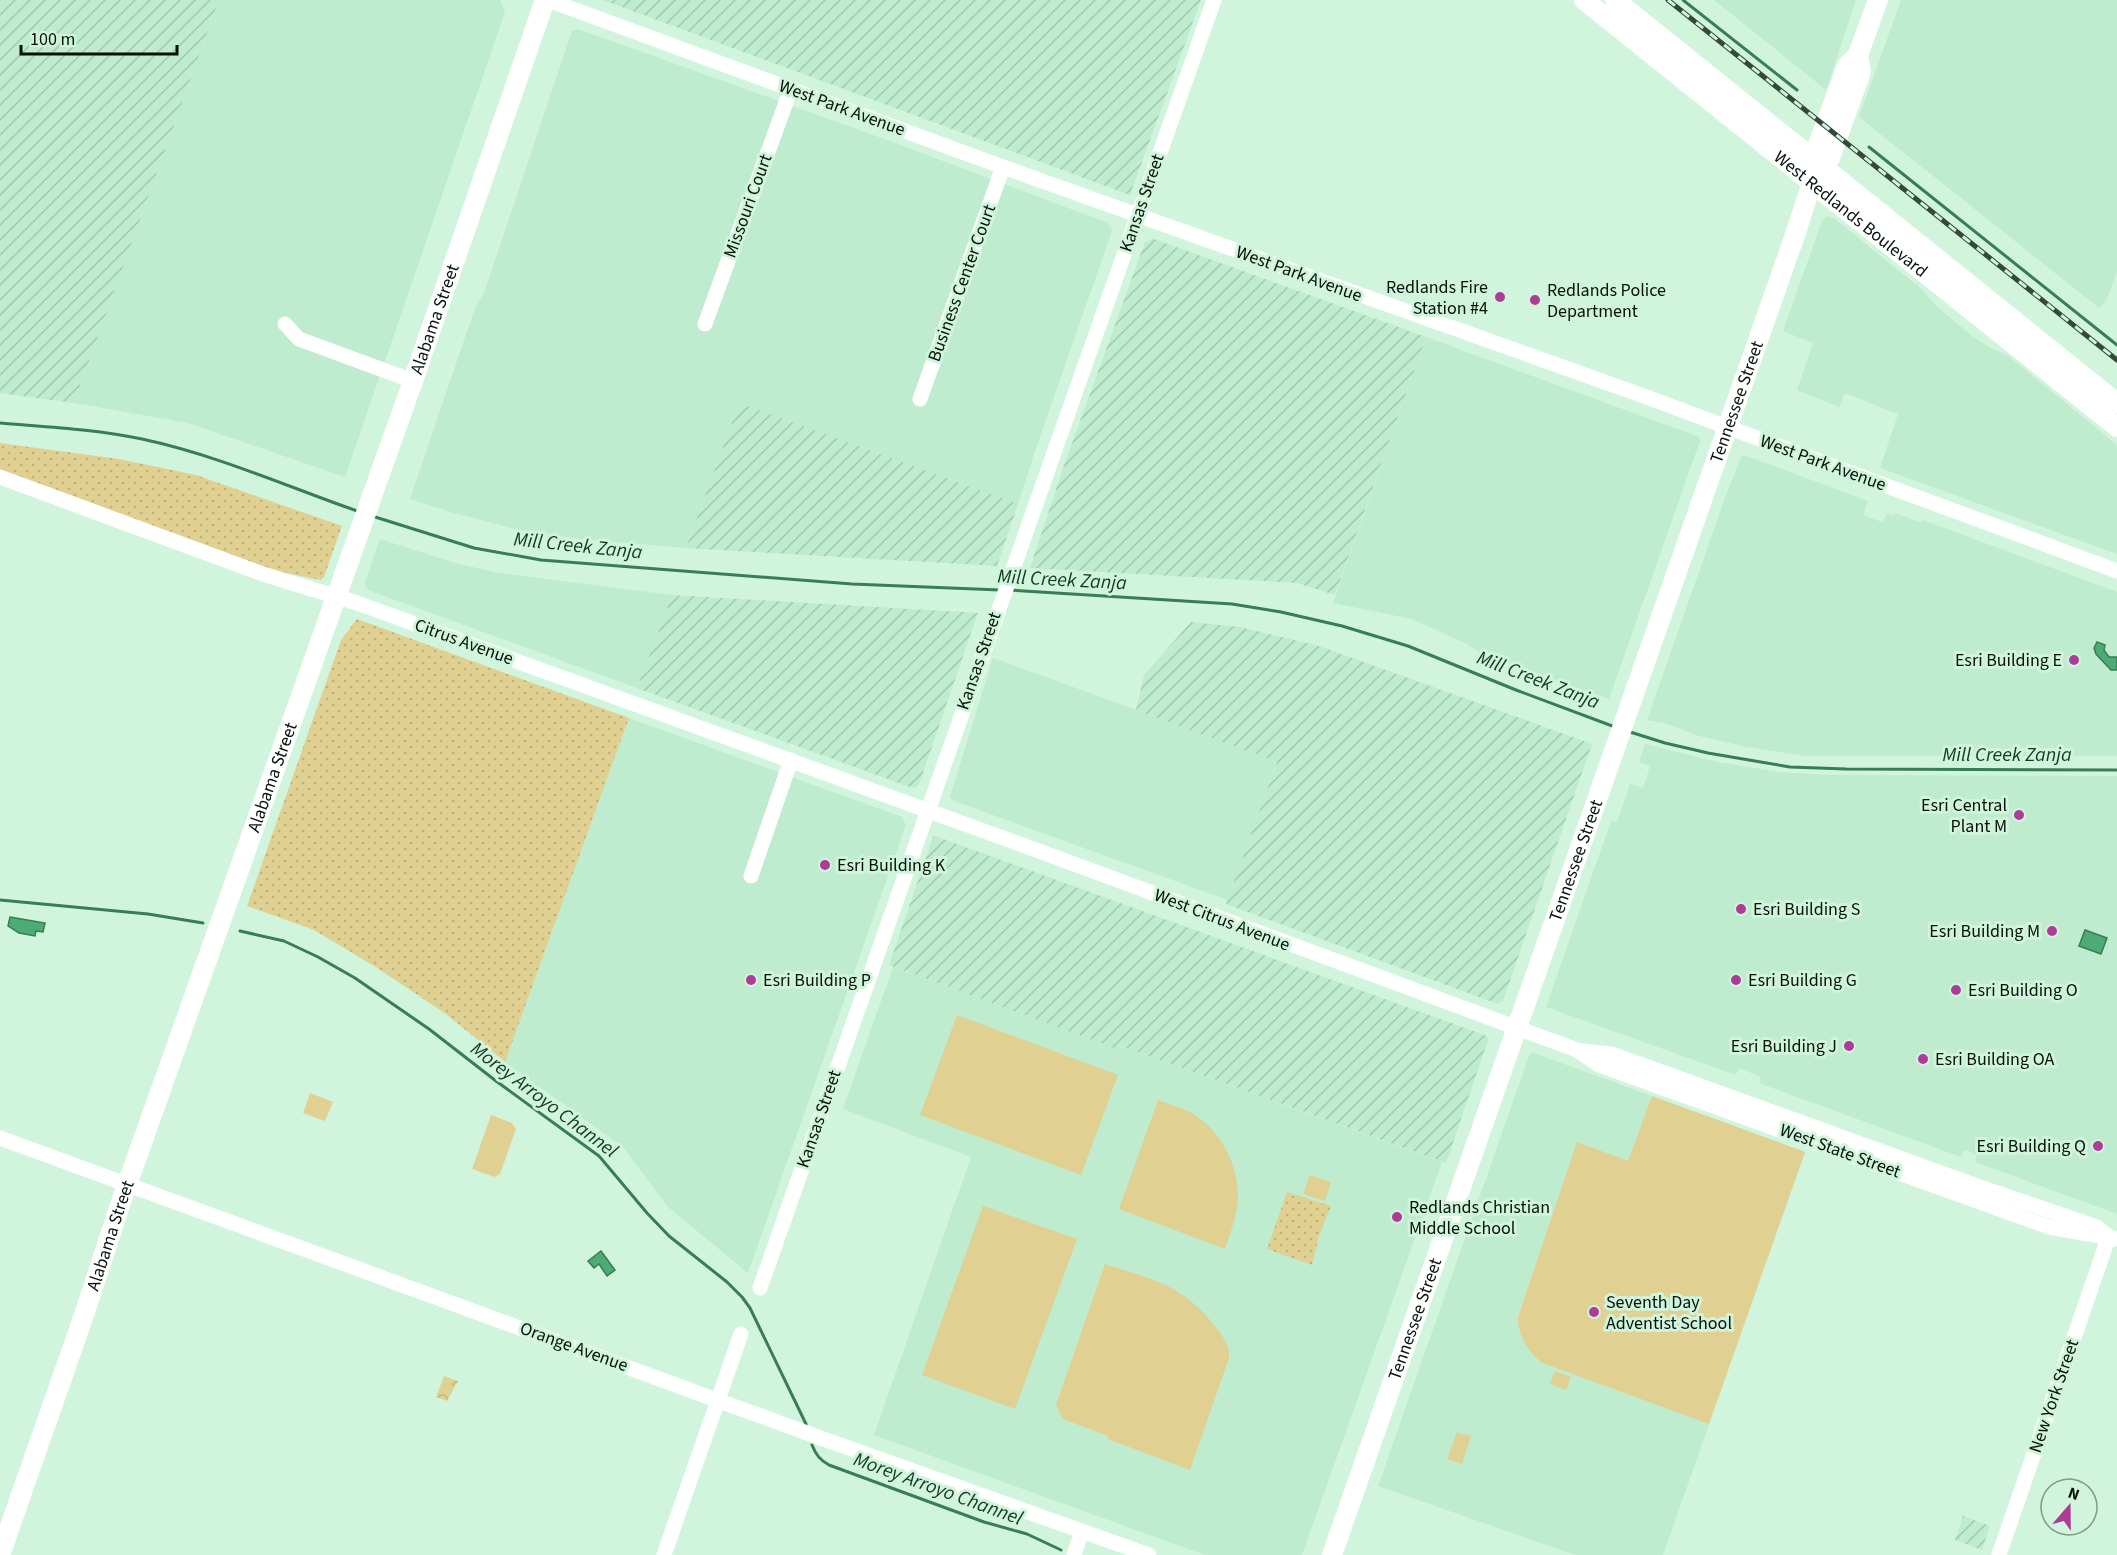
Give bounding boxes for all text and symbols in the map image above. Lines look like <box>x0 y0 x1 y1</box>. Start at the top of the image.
scale bar <box>21 18 177 56</box>
text: 100 m <box>30 27 75 52</box>
street label: West Park Avenue <box>775 74 909 142</box>
street label: West Redlands Boulevard <box>1769 144 1933 283</box>
street label: Missouri Court <box>718 151 778 261</box>
street label: Kansas Street <box>1114 151 1170 255</box>
street label: Business Center Court <box>922 201 1002 365</box>
street label: West Park Avenue <box>1232 240 1366 308</box>
street label: Alabama Street <box>404 261 465 378</box>
place label: Redlands Fire Station #4 <box>1386 275 1488 321</box>
place label: Redlands Police Department <box>1547 278 1666 324</box>
marker: Redlands Fire Station #4 <box>1493 290 1507 304</box>
marker: Redlands Police Department <box>1528 293 1542 307</box>
street label: Tennessee Street <box>1704 337 1769 466</box>
street label: West Park Avenue <box>1756 429 1890 497</box>
water label: Mill Creek Zanja <box>512 525 644 567</box>
water label: Mill Creek Zanja <box>997 563 1128 597</box>
street label: Kansas Street <box>951 609 1007 713</box>
street label: Citrus Avenue <box>411 613 517 671</box>
water label: Mill Creek Zanja <box>1473 644 1604 716</box>
place label: Esri Building E <box>1955 648 2062 673</box>
marker: Esri Building E <box>2067 653 2081 667</box>
street label: Alabama Street <box>241 719 303 836</box>
water label: Mill Creek Zanja <box>1942 741 2072 769</box>
place label: Esri Central Plant M <box>1921 793 2007 839</box>
street label: Tennessee Street <box>1543 796 1609 925</box>
marker: Esri Central Plant M <box>2012 808 2026 822</box>
place label: Esri Building K <box>837 853 946 878</box>
marker: Esri Building K <box>818 858 832 872</box>
street label: West Citrus Avenue <box>1151 883 1293 957</box>
place label: Esri Building S <box>1753 897 1860 922</box>
marker: Esri Building S <box>1734 902 1748 916</box>
place label: Esri Building M <box>1929 919 2040 944</box>
marker: Esri Building M <box>2045 924 2059 938</box>
place label: Esri Building P <box>763 968 871 993</box>
place label: Esri Building G <box>1748 968 1857 993</box>
marker: Esri Building P <box>744 973 758 987</box>
marker: Esri Building G <box>1729 973 1743 987</box>
place label: Esri Building O <box>1968 978 2078 1003</box>
marker: Esri Building O <box>1949 983 1963 997</box>
place label: Esri Building J <box>1731 1034 1837 1059</box>
water label: Morey Arroyo Channel <box>465 1035 624 1165</box>
marker: Esri Building J <box>1842 1039 1856 1053</box>
place label: Esri Building OA <box>1935 1047 2054 1072</box>
marker: Esri Building OA <box>1916 1052 1930 1066</box>
street label: Kansas Street <box>791 1067 847 1171</box>
street label: West State Street <box>1776 1118 1904 1184</box>
place label: Esri Building Q <box>1976 1134 2086 1159</box>
marker: Esri Building Q <box>2091 1139 2105 1153</box>
street label: Alabama Street <box>80 1177 140 1294</box>
place label: Redlands Christian Middle School <box>1409 1195 1550 1241</box>
marker: Redlands Christian Middle School <box>1390 1210 1404 1224</box>
street label: Tennessee Street <box>1382 1255 1448 1384</box>
place label: Seventh Day Adventist School <box>1606 1290 1732 1336</box>
marker: Seventh Day Adventist School <box>1587 1305 1601 1319</box>
street label: Orange Avenue <box>516 1316 632 1378</box>
street label: New York Street <box>2023 1336 2085 1456</box>
water label: Morey Arroyo Channel <box>850 1445 1026 1533</box>
north arrow <box>2039 1477 2099 1537</box>
text: N <box>2065 1482 2083 1506</box>

